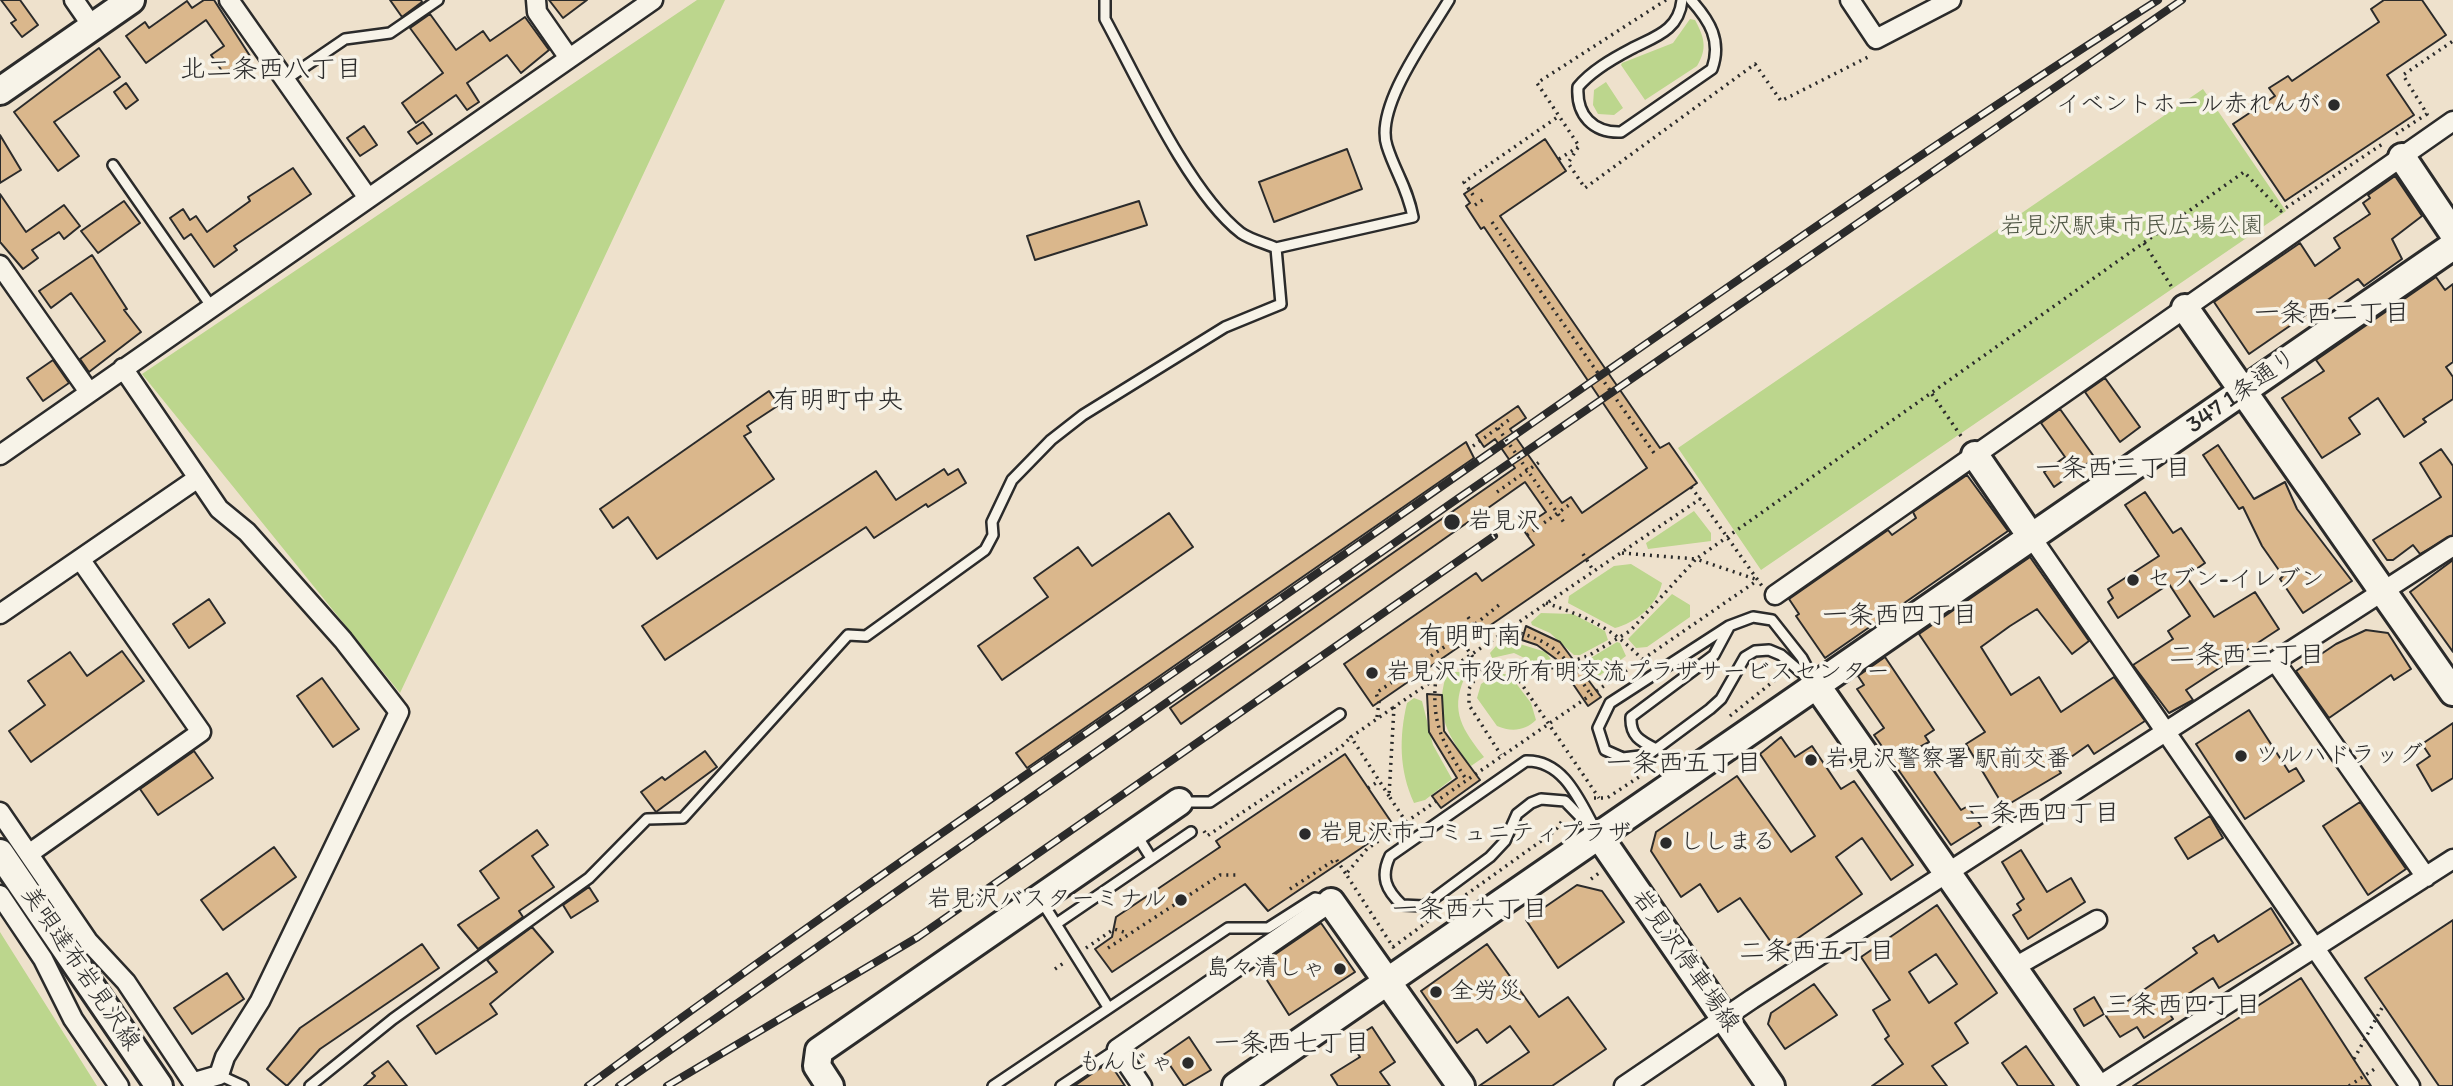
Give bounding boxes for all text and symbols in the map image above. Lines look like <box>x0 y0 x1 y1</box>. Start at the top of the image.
district label: 北二条西八丁目 <box>180 54 362 86</box>
place label: イベントホール赤れんが <box>2056 91 2320 119</box>
marker: イベントホール赤れんが <box>2326 97 2342 113</box>
park label: 岩見沢駅東市民広場公園 <box>2000 213 2264 241</box>
district label: 一条西二丁目 <box>2254 298 2410 330</box>
street label: 347 1条通り <box>2181 344 2303 440</box>
district label: 有明町中央 <box>773 385 903 417</box>
district label: 一条西三丁目 <box>2035 453 2191 485</box>
place label: 岩見沢 <box>1468 508 1540 536</box>
marker: 岩見沢 <box>1442 512 1462 532</box>
place label: セブン-イレブン <box>2147 566 2325 594</box>
marker: セブン-イレブン <box>2125 572 2141 588</box>
district label: 一条西四丁目 <box>1822 600 1978 632</box>
district label: 有明町南 <box>1418 621 1522 653</box>
district label: 二条西三丁目 <box>2169 640 2325 672</box>
place label: 岩見沢市役所有明交流プラザサービスセンター <box>1386 659 1890 687</box>
marker: 岩見沢市役所有明交流プラザサービスセンター <box>1364 665 1380 681</box>
place label: ツルハドラッグ <box>2255 742 2423 770</box>
place label: 岩見沢警察署 駅前交番 <box>1825 746 2070 774</box>
district label: 一条西五丁目 <box>1606 748 1762 780</box>
marker: ツルハドラッグ <box>2233 748 2249 764</box>
marker: 岩見沢警察署 駅前交番 <box>1803 752 1819 768</box>
district label: 二条西四丁目 <box>1964 798 2120 830</box>
place label: 岩見沢市コミュニティプラザ <box>1319 820 1631 848</box>
marker: 岩見沢市コミュニティプラザ <box>1297 826 1313 842</box>
place label: ししまる <box>1680 829 1776 857</box>
marker: ししまる <box>1658 835 1674 851</box>
street label: 美唄達布岩見沢線 <box>14 881 146 1057</box>
street label: 岩見沢停車場線 <box>1625 884 1745 1038</box>
place label: 岩見沢バスターミナル <box>927 886 1167 914</box>
marker: 岩見沢バスターミナル <box>1173 892 1189 908</box>
district label: 一条西六丁目 <box>1392 894 1548 926</box>
district label: 二条西五丁目 <box>1739 936 1895 968</box>
place label: 島々清しゃ <box>1206 955 1326 983</box>
marker: 島々清しゃ <box>1332 961 1348 977</box>
place label: 全労災 <box>1450 978 1522 1006</box>
marker: 全労災 <box>1428 984 1444 1000</box>
district label: 三条西四丁目 <box>2105 990 2261 1022</box>
district label: 一条西七丁目 <box>1214 1028 1370 1060</box>
place label: もんじゃ <box>1078 1049 1174 1077</box>
marker: もんじゃ <box>1180 1055 1196 1071</box>

